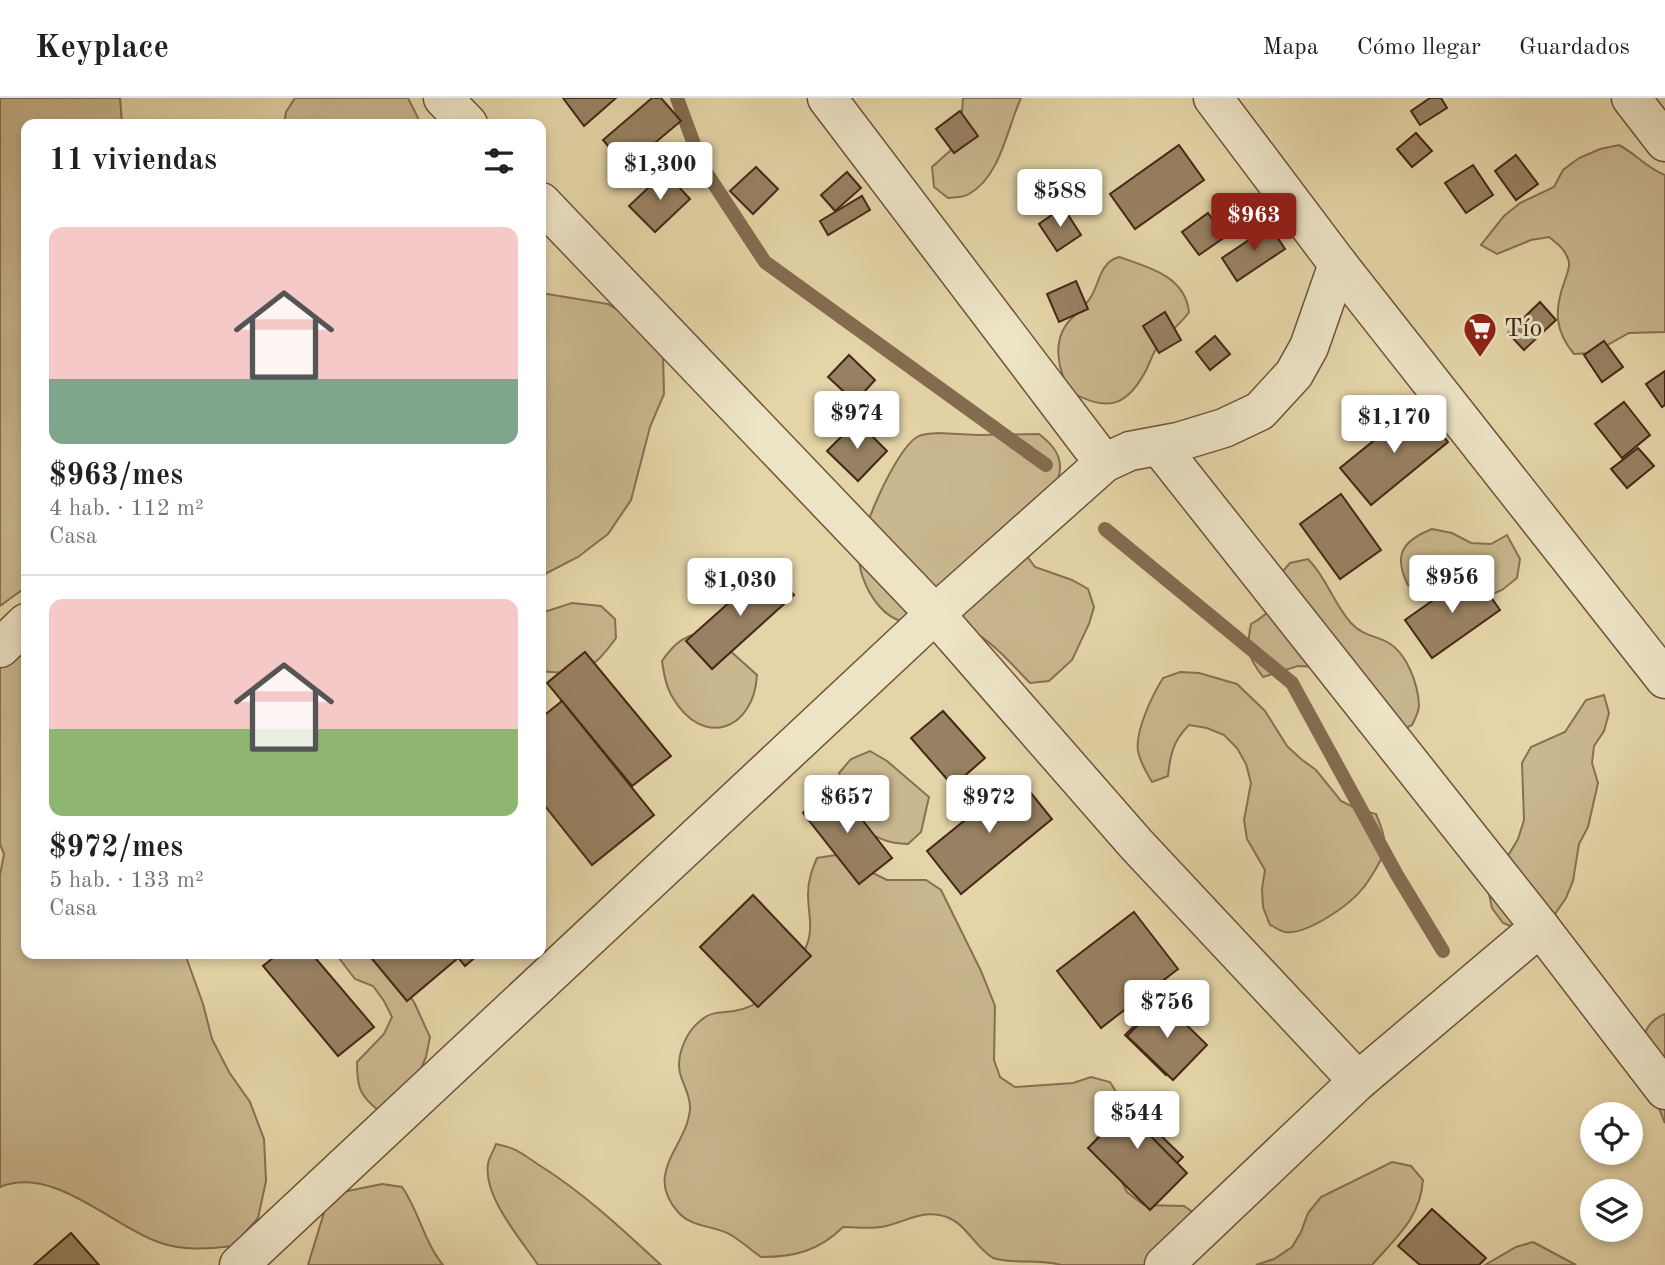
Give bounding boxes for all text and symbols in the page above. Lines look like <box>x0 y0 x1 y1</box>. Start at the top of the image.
text: Keyplace <box>35 32 169 65</box>
text: Mapa <box>1262 36 1319 60</box>
text: Cómo llegar <box>1357 36 1481 60</box>
text: Guardados <box>1519 36 1630 60</box>
icon: filters <box>480 142 518 180</box>
pin: $1,300 <box>603 142 717 202</box>
text: 11 viviendas <box>49 146 217 176</box>
text: $1,300 <box>623 153 697 176</box>
pin: $588 <box>1019 170 1101 229</box>
text: $588 <box>1033 180 1087 203</box>
pin: $963 <box>1213 194 1295 253</box>
text: $963 <box>1227 204 1281 227</box>
icon: home <box>221 272 347 398</box>
supermarket icon: Tío <box>1461 310 1499 359</box>
place label: Tío <box>1504 316 1542 342</box>
pin: $974 <box>816 392 898 451</box>
pin: $1,170 <box>1337 396 1451 455</box>
text: $974 <box>830 402 884 425</box>
text: $1,170 <box>1357 406 1431 429</box>
text: $963/mes <box>49 461 183 491</box>
text: 4 hab. · 112 m² <box>49 497 204 520</box>
text: Casa <box>49 525 97 548</box>
pin: $956 <box>1411 556 1493 615</box>
pin: $1,030 <box>683 559 797 618</box>
text: $956 <box>1425 566 1479 589</box>
text: $1,030 <box>703 569 777 592</box>
icon: home <box>221 644 347 770</box>
pin: $657 <box>806 776 888 835</box>
pin: $972 <box>948 776 1030 835</box>
text: $657 <box>820 786 874 809</box>
text: $972 <box>962 786 1016 809</box>
text: $972/mes <box>49 833 183 863</box>
text: 5 hab. · 133 m² <box>49 869 204 892</box>
text: Casa <box>49 897 97 920</box>
pin: $756 <box>1126 981 1208 1040</box>
text: $756 <box>1140 991 1194 1014</box>
pin: $544 <box>1096 1091 1178 1151</box>
text: $544 <box>1110 1102 1164 1125</box>
map controls <box>1580 1102 1643 1242</box>
button: locate <box>1580 1102 1643 1165</box>
button: layers <box>1580 1179 1643 1242</box>

